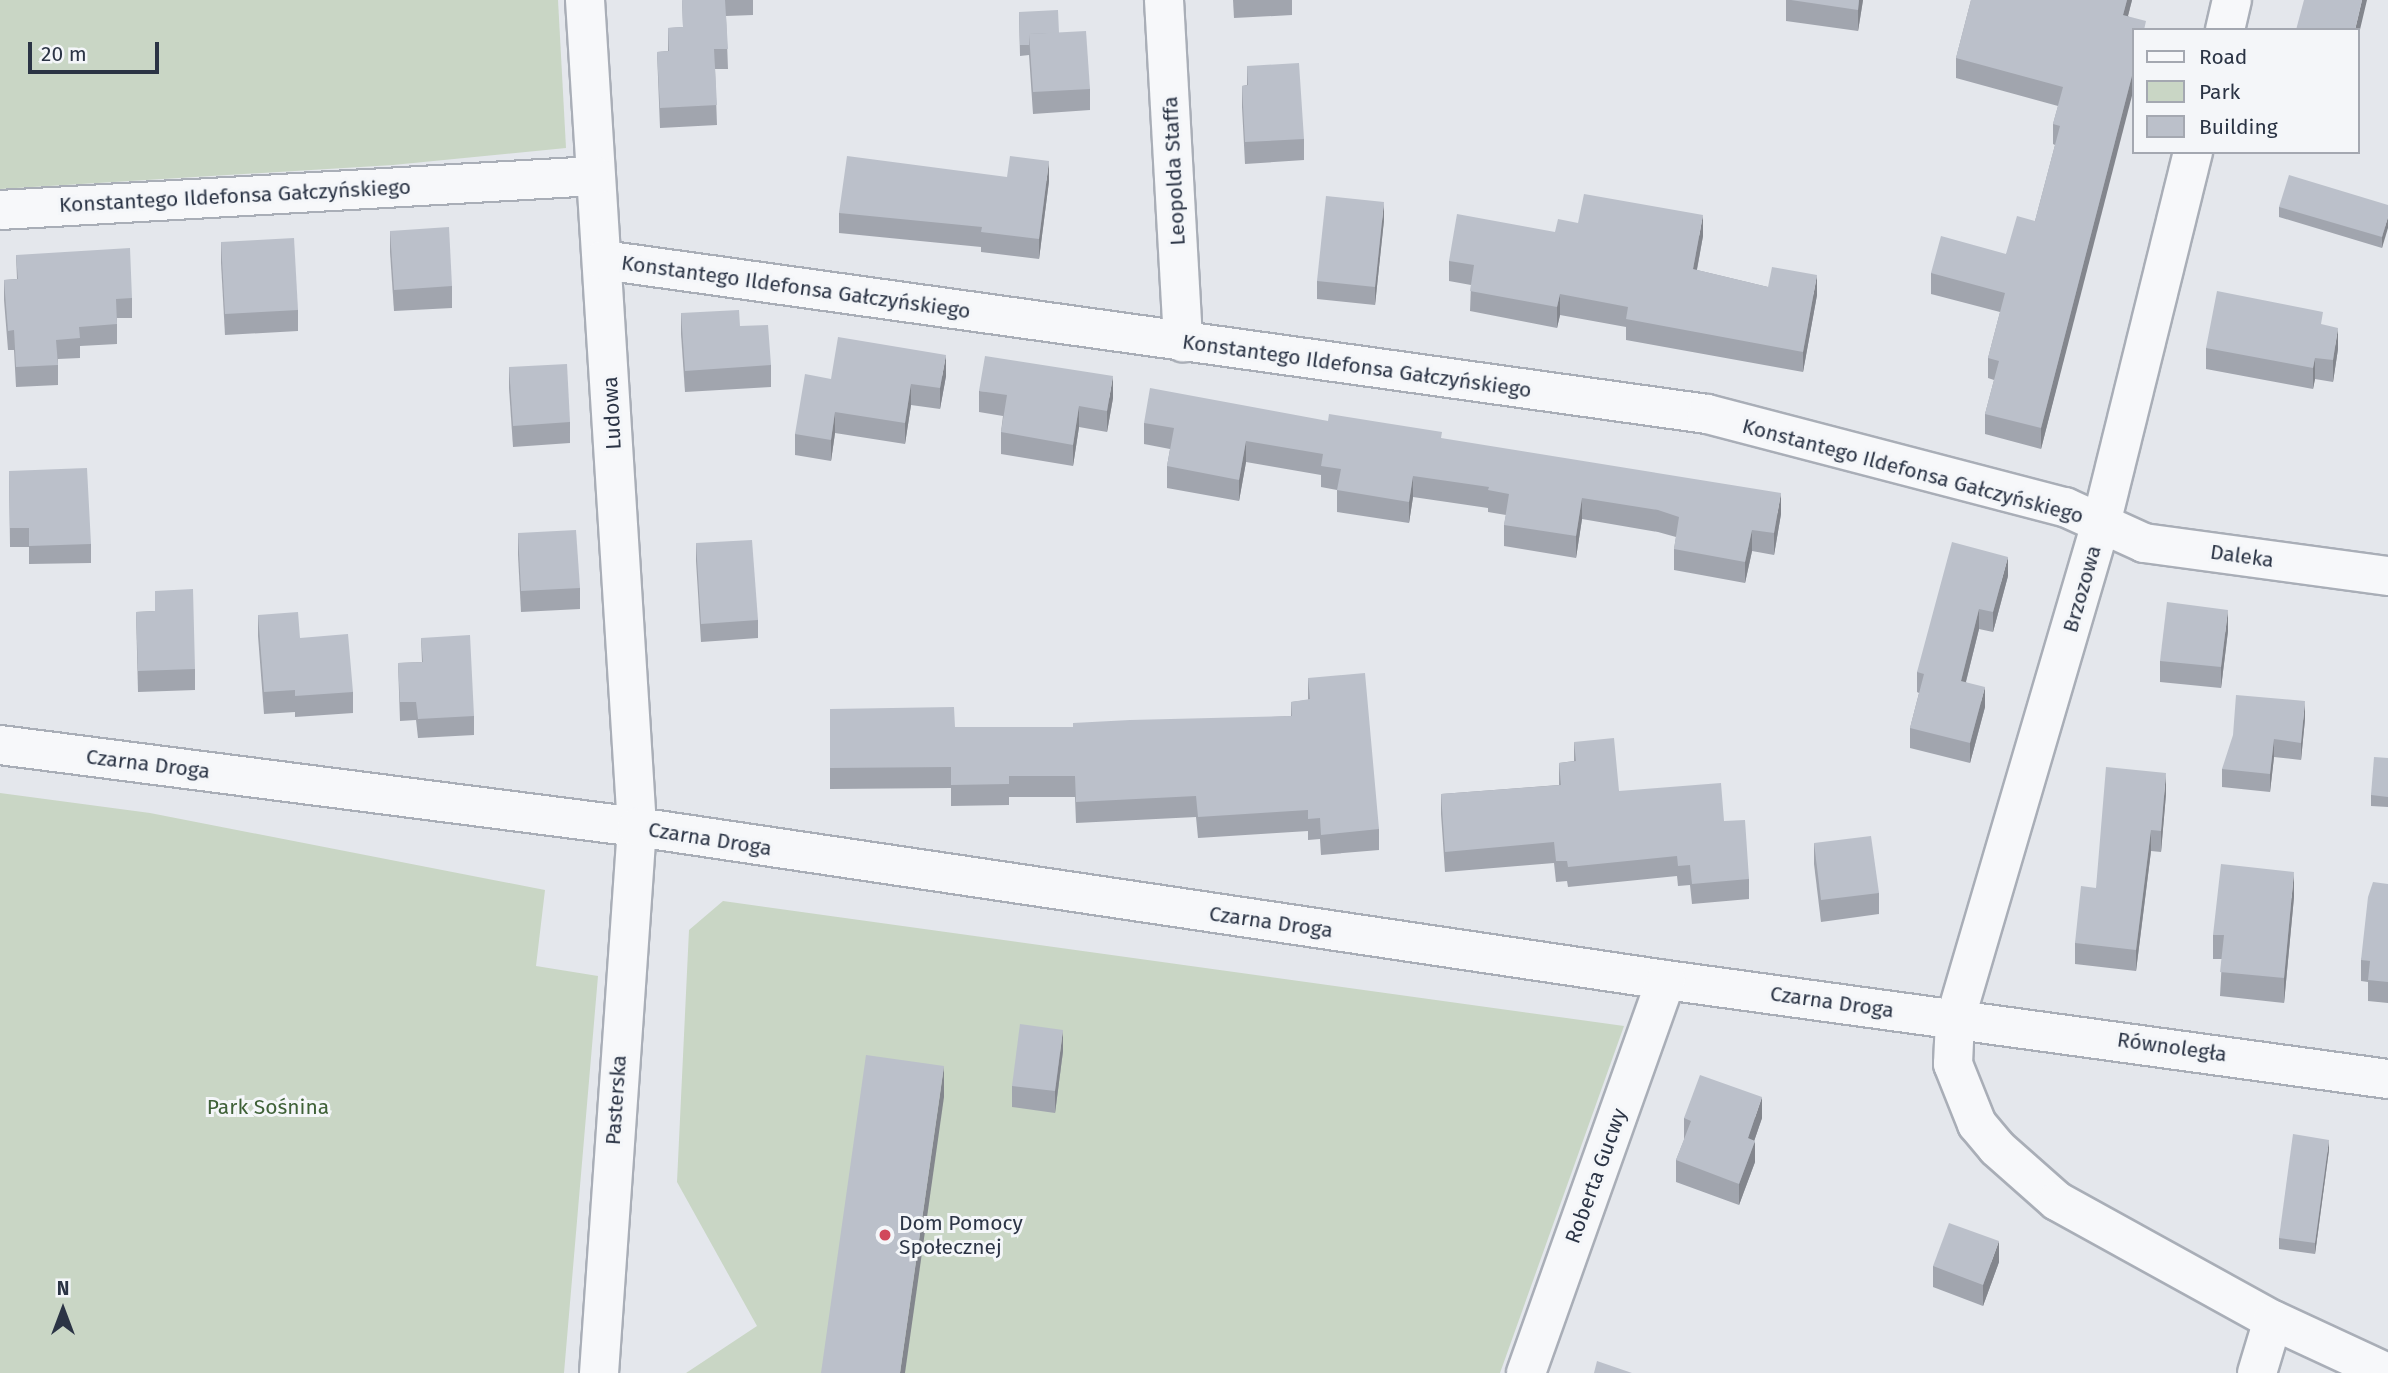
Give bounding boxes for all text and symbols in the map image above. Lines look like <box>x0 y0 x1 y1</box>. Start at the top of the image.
scale bar <box>32 28 163 72</box>
legend <box>2132 28 2360 154</box>
text: 20 m <box>41 41 87 67</box>
text: Road <box>2199 44 2247 70</box>
text: Park <box>2199 79 2240 105</box>
street label: Leopolda Staffa <box>1158 96 1190 246</box>
text: Building <box>2199 114 2278 140</box>
street label: Konstantego Ildefonsa Gałczyńskiego <box>58 174 412 218</box>
street label: Konstantego Ildefonsa Gałczyńskiego <box>620 250 972 324</box>
street label: Konstantego Ildefonsa Gałczyńskiego <box>1181 329 1533 403</box>
street label: Ludowa <box>597 376 627 450</box>
street label: Konstantego Ildefonsa Gałczyńskiego <box>1740 413 2086 529</box>
street label: Daleka <box>2209 539 2275 573</box>
street label: Brzozowa <box>2058 543 2106 635</box>
street label: Czarna Droga <box>85 744 211 784</box>
street label: Czarna Droga <box>647 817 773 861</box>
street label: Czarna Droga <box>1208 901 1334 943</box>
street label: Czarna Droga <box>1769 981 1895 1023</box>
street label: Równoległa <box>2116 1027 2228 1067</box>
street label: Pasterska <box>600 1054 632 1146</box>
park label: Park Sośnina <box>207 1094 329 1120</box>
street label: Roberta Gucwy <box>1560 1105 1632 1247</box>
place label: Dom Pomocy Społecznej <box>899 1210 1023 1260</box>
marker: Dom Pomocy Społecznej <box>877 1227 893 1243</box>
north arrow <box>28 1275 98 1345</box>
text: N <box>57 1277 69 1300</box>

